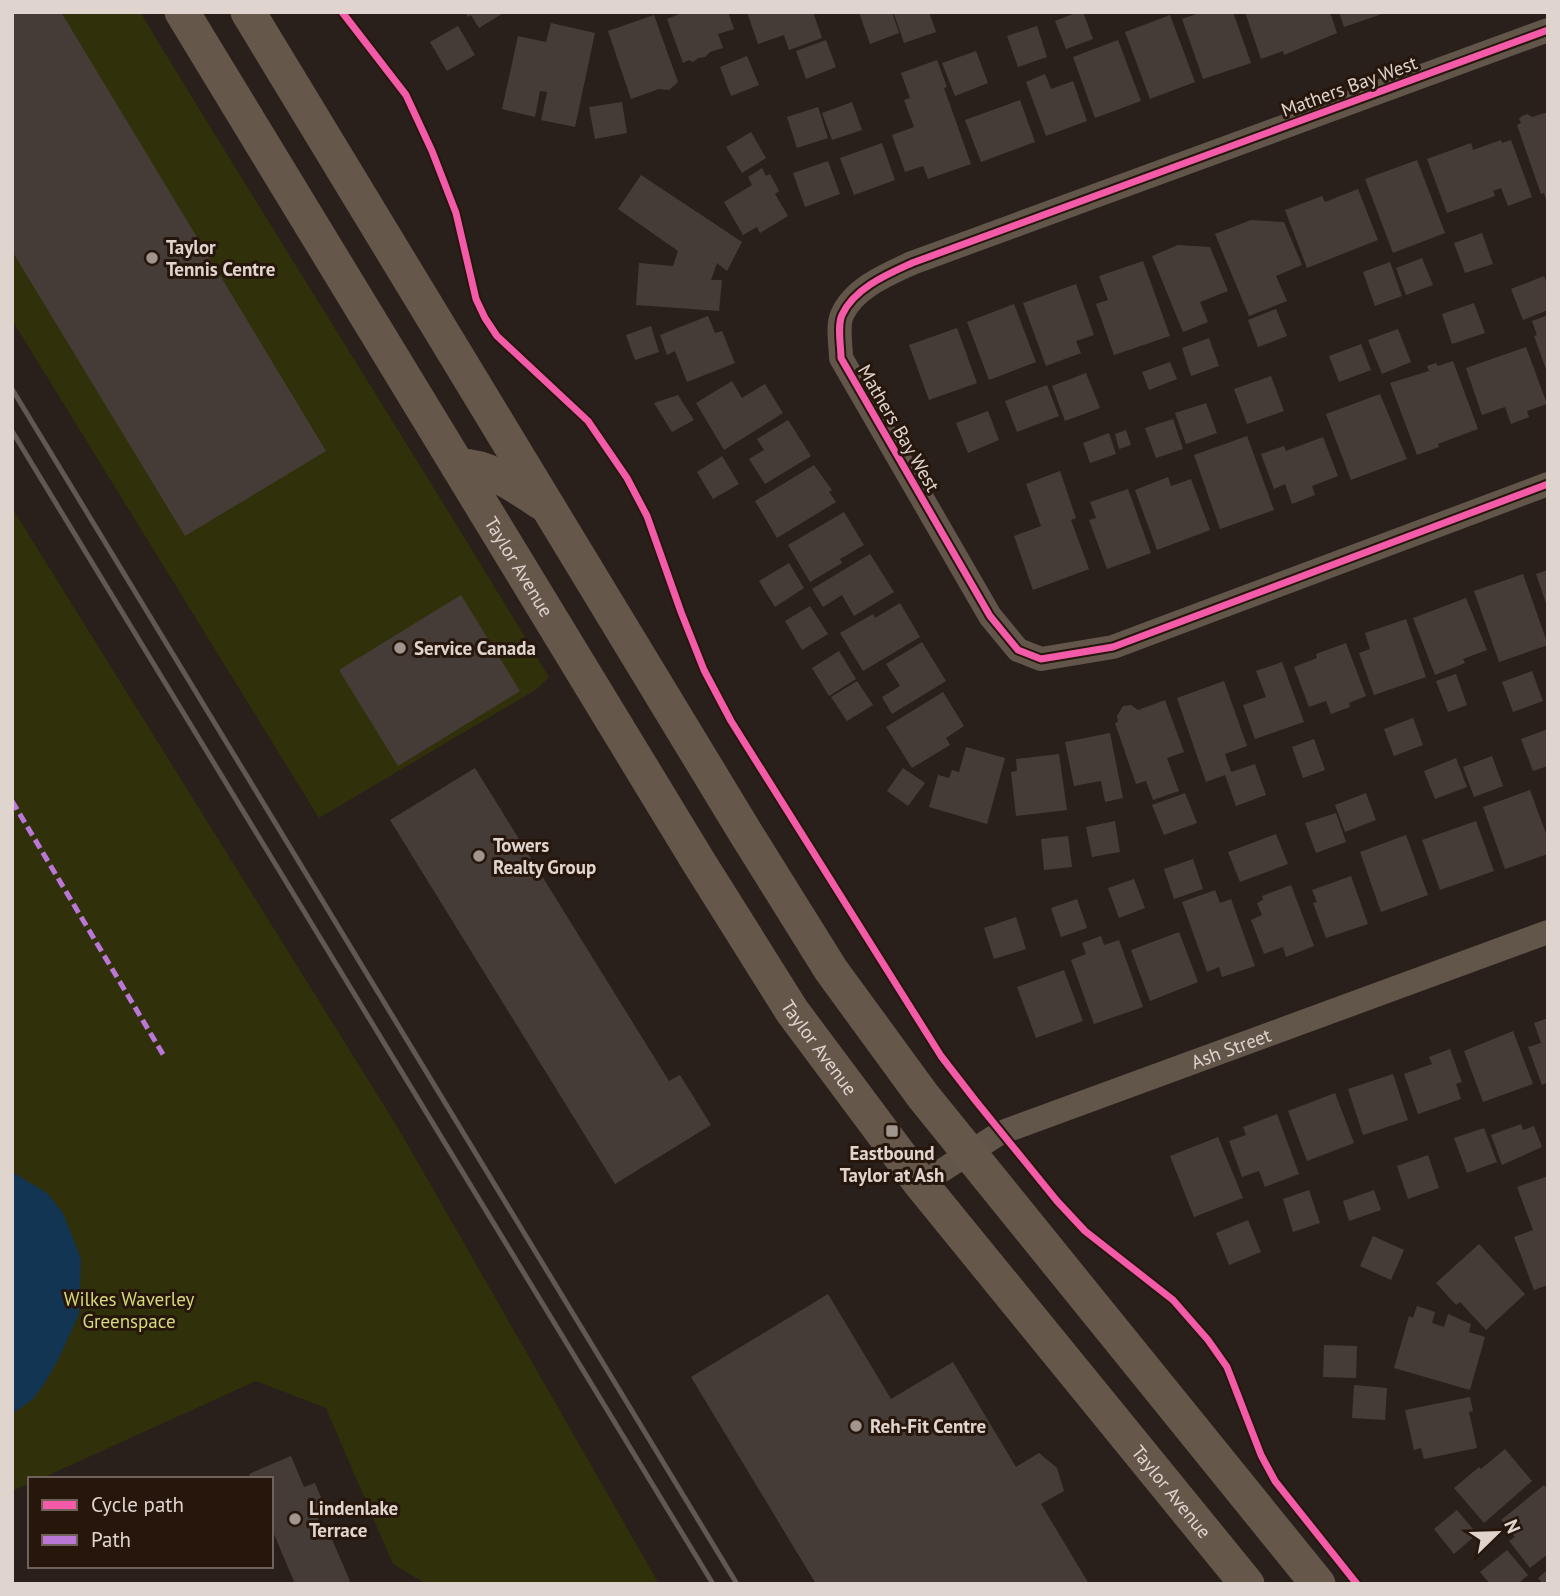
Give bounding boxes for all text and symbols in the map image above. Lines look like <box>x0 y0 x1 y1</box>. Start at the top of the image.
street label: Mathers Bay West <box>1278 50 1421 122</box>
place label: Taylor Tennis Centre <box>166 235 275 281</box>
marker: Taylor Tennis Centre <box>144 250 160 266</box>
street label: Mathers Bay West <box>853 360 945 496</box>
street label: Taylor Avenue <box>479 512 559 621</box>
place label: Service Canada <box>414 636 536 660</box>
marker: Service Canada <box>392 640 408 656</box>
place label: Towers Realty Group <box>493 833 596 879</box>
marker: Towers Realty Group <box>471 848 487 864</box>
street label: Taylor Avenue <box>776 995 863 1100</box>
street label: Ash Street <box>1188 1023 1275 1074</box>
marker: Eastbound Taylor at Ash <box>884 1123 900 1139</box>
place label: Eastbound Taylor at Ash <box>840 1141 944 1187</box>
park label: Wilkes Waverley Greenspace <box>64 1287 194 1333</box>
place label: Reh-Fit Centre <box>870 1414 986 1438</box>
marker: Reh-Fit Centre <box>848 1418 864 1434</box>
street label: Taylor Avenue <box>1127 1440 1217 1543</box>
legend <box>28 1477 273 1568</box>
text: Cycle path <box>91 1491 184 1518</box>
place label: Lindenlake Terrace <box>309 1496 398 1542</box>
north arrow <box>1462 1498 1532 1568</box>
marker: Lindenlake Terrace <box>287 1511 303 1527</box>
text: N <box>1499 1516 1526 1537</box>
text: Path <box>91 1526 131 1553</box>

